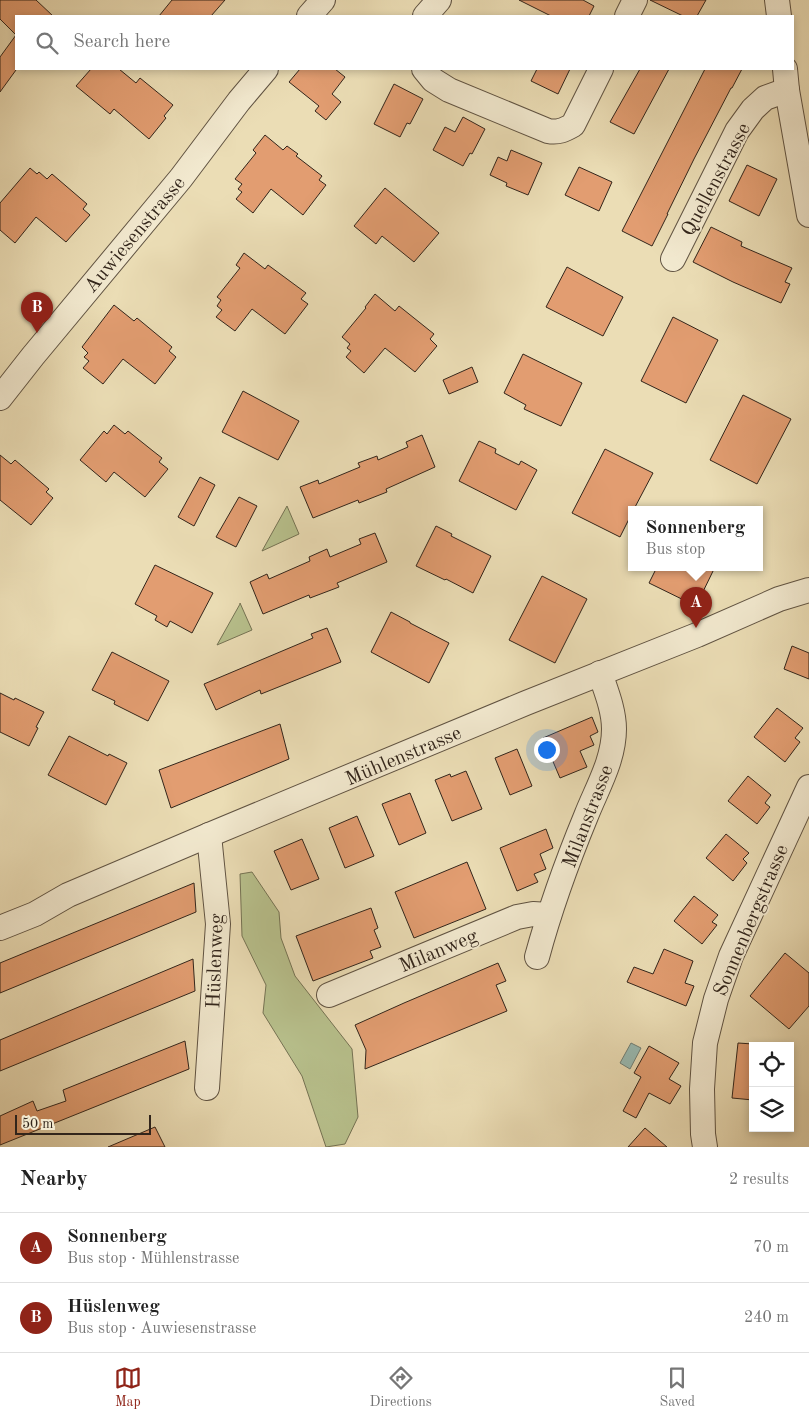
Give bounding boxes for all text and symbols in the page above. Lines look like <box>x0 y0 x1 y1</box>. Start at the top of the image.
search box <box>15 15 794 70</box>
icon: search <box>33 29 61 57</box>
text: Search here <box>73 33 170 52</box>
street label: Quellenstrasse <box>679 120 755 240</box>
street label: Auwiesenstrasse <box>81 173 190 297</box>
pin: B <box>21 292 53 333</box>
popup <box>628 506 763 571</box>
text: Sonnenberg <box>646 519 745 538</box>
text: Bus stop <box>646 542 705 558</box>
pin: A <box>680 587 712 628</box>
street label: Mühlenstrasse <box>343 723 465 790</box>
your location <box>534 737 560 763</box>
street label: Milanstrasse <box>560 762 618 871</box>
street label: Sonnenbergstrasse <box>711 842 793 1000</box>
street label: Hüslenweg <box>204 913 228 1009</box>
street label: Milanweg <box>397 926 481 977</box>
map controls <box>749 1042 794 1132</box>
button: locate <box>749 1042 794 1087</box>
button: layers <box>749 1087 794 1132</box>
scale bar <box>15 1112 151 1135</box>
text: 50 m <box>22 1117 53 1131</box>
text: Nearby <box>20 1169 88 1190</box>
text: 2 results <box>729 1172 789 1188</box>
text: Sonnenberg <box>67 1228 167 1247</box>
text: A <box>30 1240 42 1256</box>
text: 70 m <box>753 1240 789 1256</box>
text: Bus stop · Mühlenstrasse <box>67 1251 239 1267</box>
text: Hüslenweg <box>67 1298 160 1317</box>
text: B <box>30 1310 42 1326</box>
text: 240 m <box>744 1310 789 1326</box>
text: Bus stop · Auwiesenstrasse <box>67 1321 256 1337</box>
tab: Map <box>114 1364 142 1411</box>
tab: Directions <box>370 1364 432 1411</box>
tab: Saved <box>659 1364 695 1411</box>

